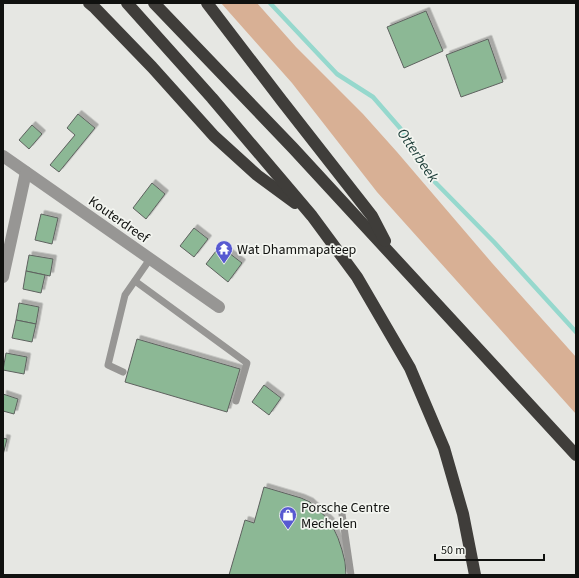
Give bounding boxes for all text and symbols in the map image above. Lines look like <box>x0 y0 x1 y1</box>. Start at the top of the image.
water label: Otterbeek <box>392 124 444 187</box>
street label: Kouterdreef <box>84 192 154 249</box>
temple icon: Wat Dhammapateep <box>214 239 234 264</box>
place label: Wat Dhammapateep <box>237 240 357 260</box>
place label: Porsche Centre Mechelen <box>301 498 390 534</box>
shop icon: Porsche Centre Mechelen <box>278 505 298 530</box>
scale bar <box>435 536 544 562</box>
text: 50 m <box>441 542 465 559</box>

